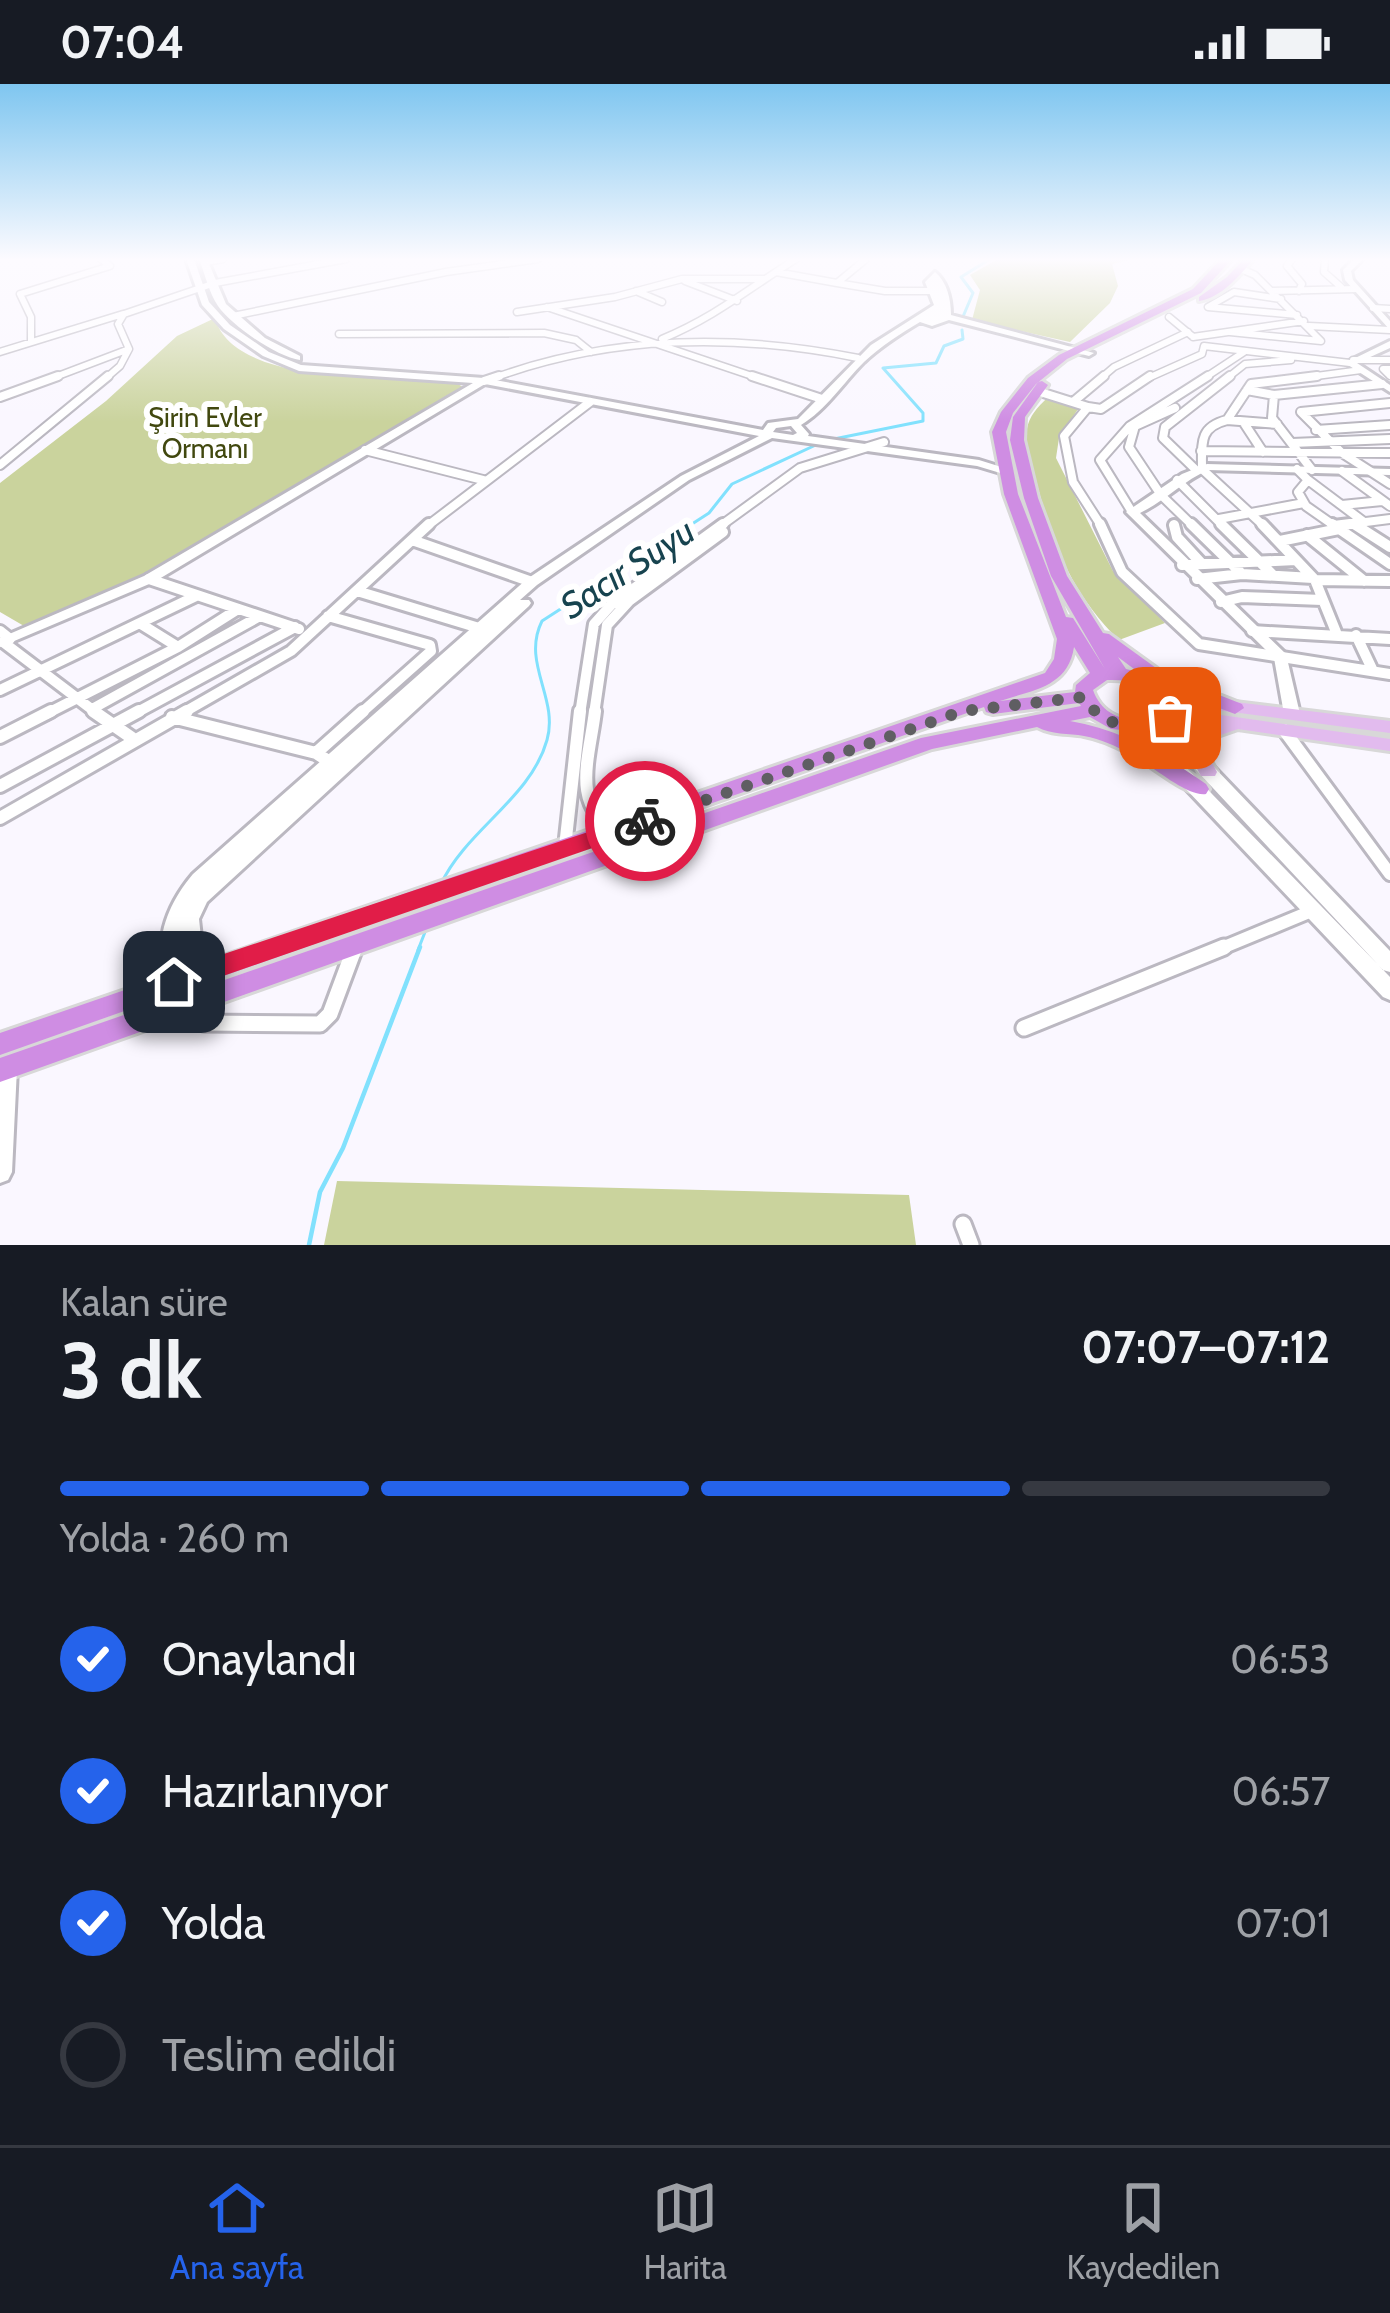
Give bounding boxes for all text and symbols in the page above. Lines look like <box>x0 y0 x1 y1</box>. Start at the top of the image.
text: 07:04 <box>60 15 184 69</box>
park label: Şirin Evler Ormanı <box>148 401 262 465</box>
water label: Sacır Suyu <box>552 508 702 628</box>
pin <box>1119 667 1221 769</box>
icon: bag <box>1137 685 1203 751</box>
courier <box>585 761 705 881</box>
icon: bike <box>612 788 678 854</box>
pin <box>123 931 225 1033</box>
icon: home <box>141 949 207 1015</box>
text: Kalan süre <box>60 1278 228 1326</box>
text: 07:07–07:12 <box>1081 1320 1330 1374</box>
text: 3 dk <box>60 1323 202 1418</box>
text: Yolda · 260 m <box>60 1514 289 1562</box>
icon: check <box>60 1626 126 1692</box>
text: Onaylandı <box>162 1632 357 1686</box>
text: 06:53 <box>1230 1635 1330 1683</box>
icon: check <box>60 1758 126 1824</box>
text: Hazırlanıyor <box>162 1764 388 1818</box>
text: 06:57 <box>1232 1767 1330 1815</box>
icon: check <box>60 1890 126 1956</box>
text: Yolda <box>162 1896 265 1950</box>
text: 07:01 <box>1236 1899 1330 1947</box>
text: Teslim edildi <box>162 2028 396 2082</box>
tab: Ana sayfa <box>170 2175 304 2287</box>
tab: Harita <box>644 2175 727 2287</box>
tab: Kaydedilen <box>1066 2175 1220 2287</box>

